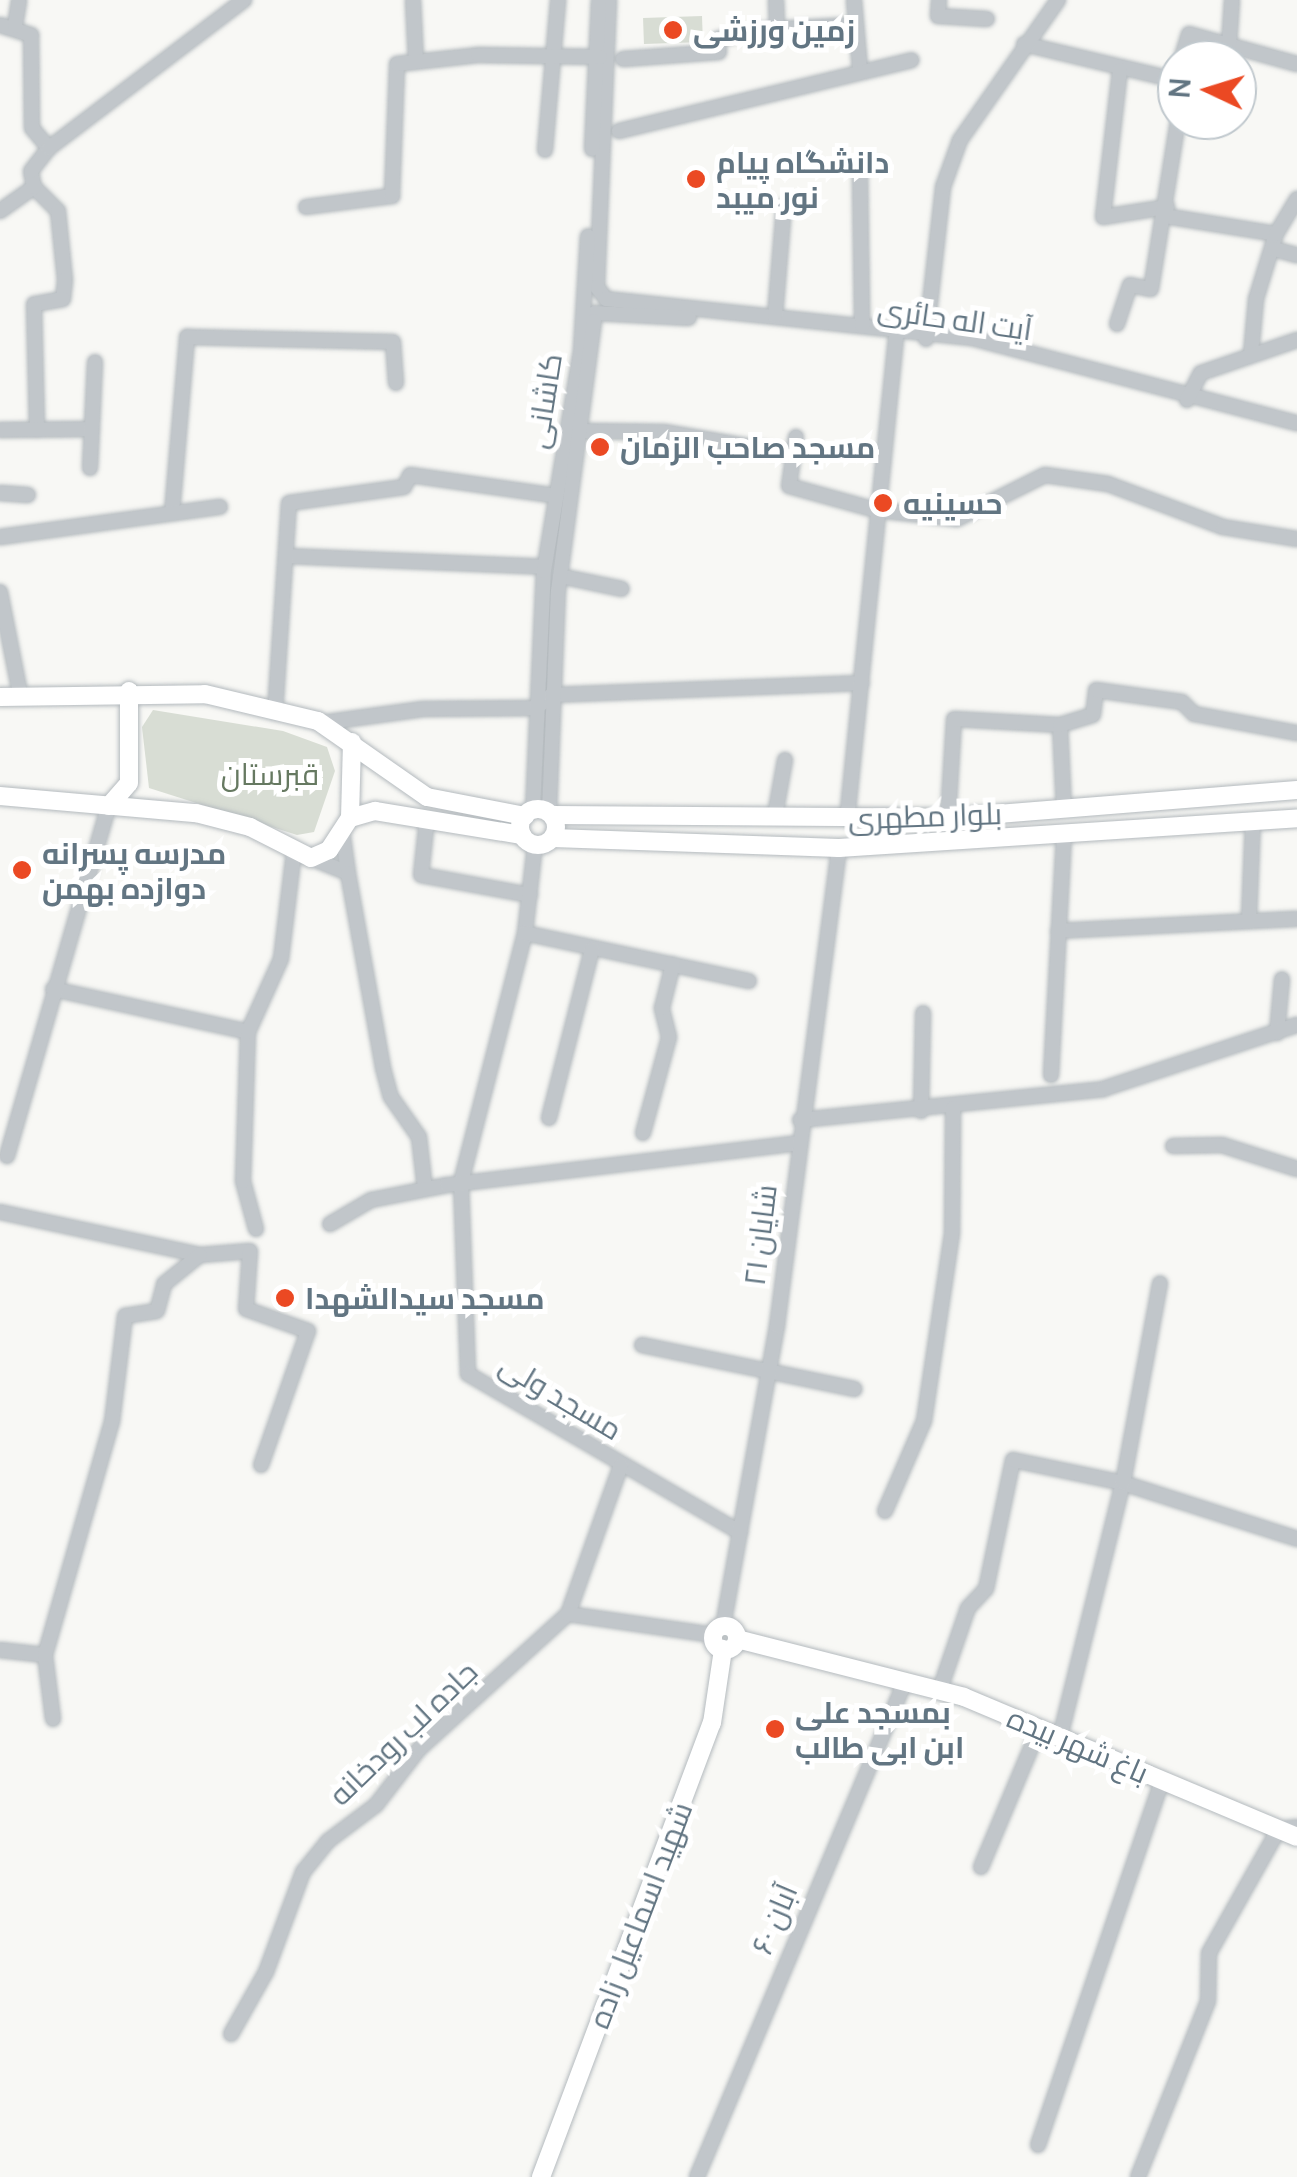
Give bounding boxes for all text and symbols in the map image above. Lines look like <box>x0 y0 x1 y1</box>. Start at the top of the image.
place label: زمین ورزشی <box>693 12 855 48</box>
marker: زمین ورزشی <box>662 19 684 41</box>
north arrow <box>1157 40 1257 140</box>
text: N <box>1159 77 1199 99</box>
place label: دانشگاه پیام نور میبد <box>716 144 889 214</box>
marker: دانشگاه پیام نور میبد <box>685 168 707 190</box>
street label: آیت اله حائری <box>875 290 1035 348</box>
street label: کاشانی <box>519 351 569 451</box>
place label: مسجد صاحب الزمان <box>620 429 875 465</box>
marker: مسجد صاحب الزمان <box>589 436 611 458</box>
place label: حسینیه <box>903 485 1003 521</box>
marker: حسینیه <box>872 492 894 514</box>
park label: قبرستان <box>221 756 319 792</box>
street label: بلوار مطهری <box>847 795 1003 837</box>
place label: مدرسه پسرانه دوازده بهمن <box>42 835 226 906</box>
marker: مدرسه پسرانه دوازده بهمن <box>11 859 33 881</box>
street label: شایان ۲۱ <box>736 1182 784 1288</box>
place label: مسجد سیدالشهدا <box>305 1280 544 1316</box>
marker: مسجد سیدالشهدا <box>274 1287 296 1309</box>
street label: مسجد ولی <box>493 1346 629 1448</box>
street label: جاده لب رودخانه <box>321 1653 485 1813</box>
place label: بمسجد علی ابن ابی طالب <box>795 1694 964 1764</box>
street label: باغ شهر بیده <box>1002 1699 1154 1791</box>
marker: بمسجد علی ابن ابی طالب <box>764 1718 786 1740</box>
street label: شهید اسماعیل زاده <box>580 1797 700 2033</box>
street label: آبان ۶۰ <box>743 1878 805 1960</box>

